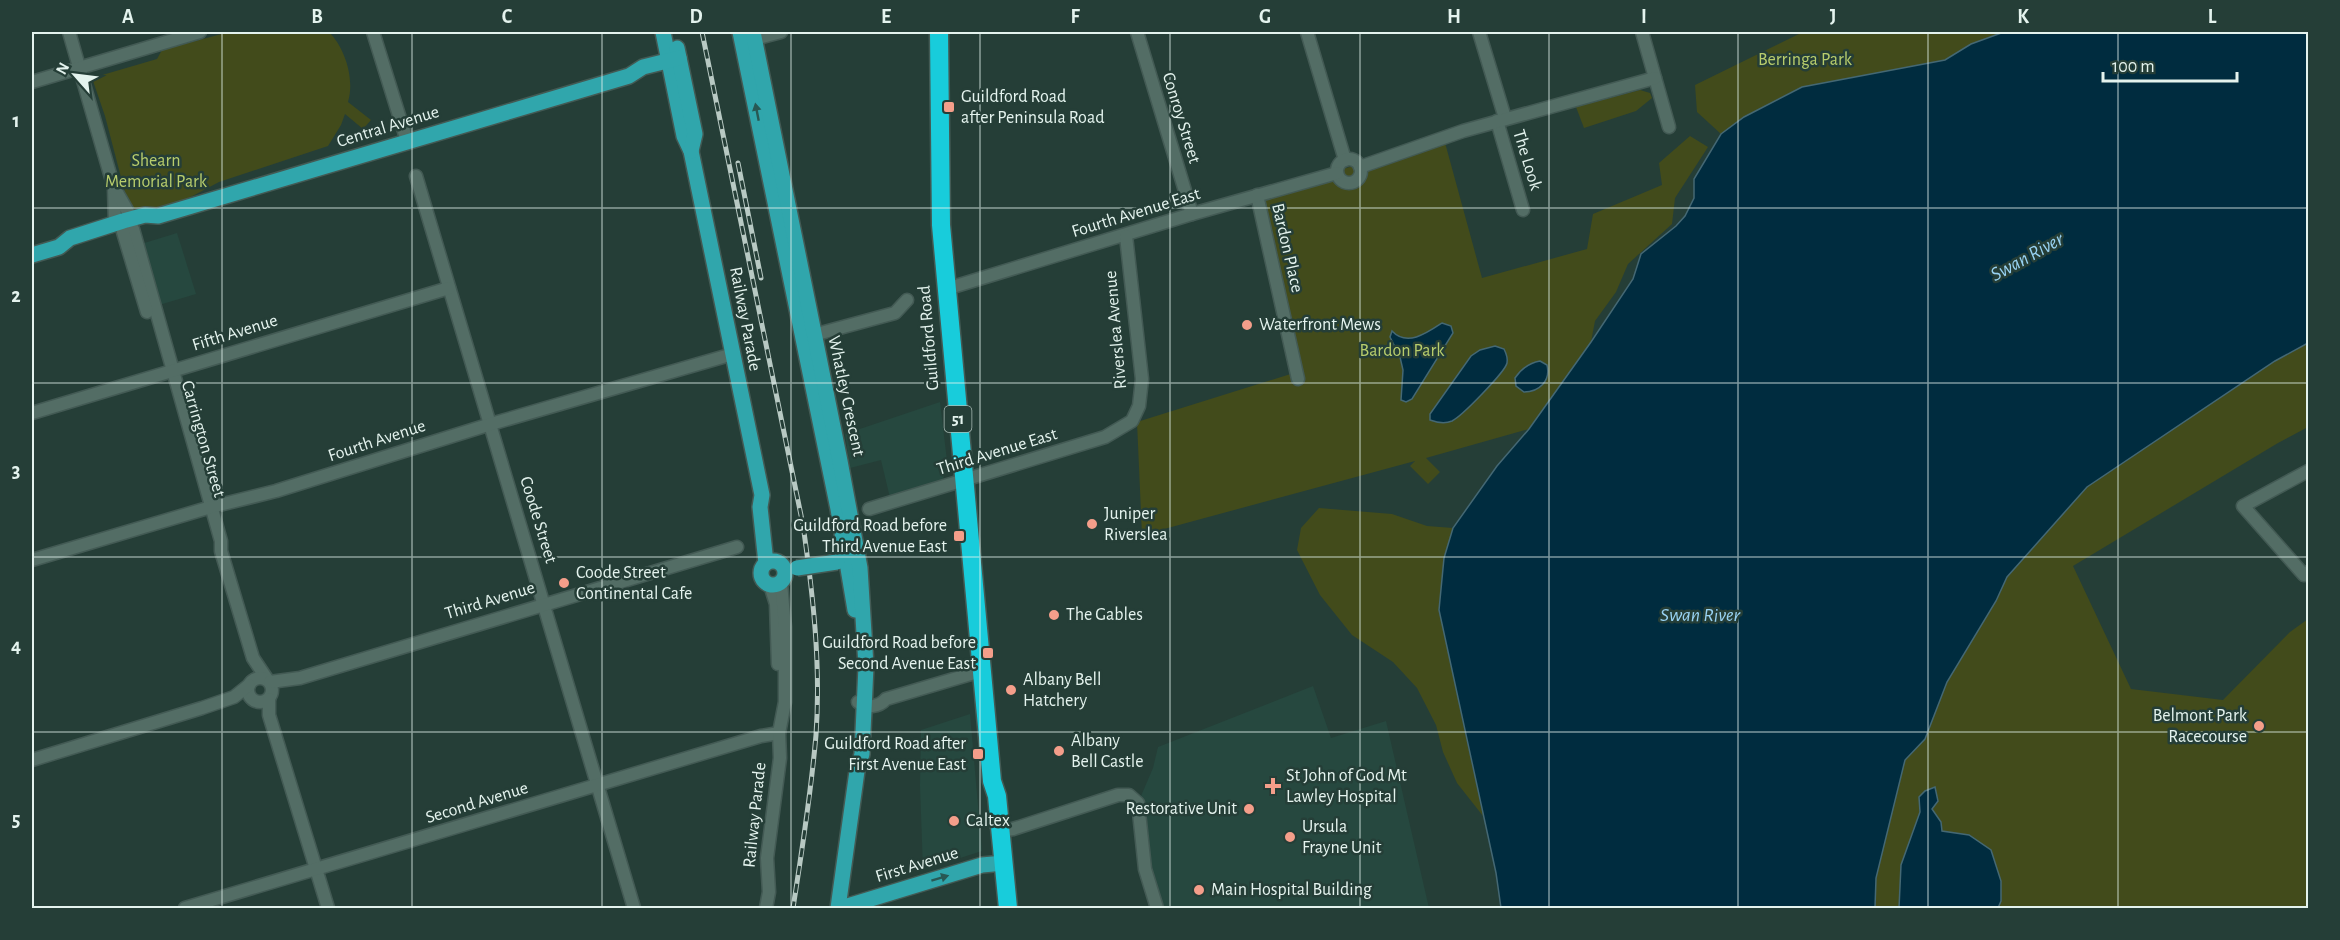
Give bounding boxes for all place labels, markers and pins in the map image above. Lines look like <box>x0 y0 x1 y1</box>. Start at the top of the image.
place label: Guildford Road after Peninsula Road <box>961 88 1105 127</box>
marker: Guildford Road after Peninsula Road <box>942 100 956 114</box>
place label: Waterfront Mews <box>1259 316 1381 334</box>
marker: Waterfront Mews <box>1240 318 1254 332</box>
place label: Juniper Riverslea <box>1104 505 1168 544</box>
place label: Guildford Road before Third Avenue East <box>793 517 947 556</box>
marker: Juniper Riverslea <box>1085 517 1099 531</box>
marker: Guildford Road before Third Avenue East <box>952 529 966 543</box>
place label: Coode Street Continental Cafe <box>576 564 692 603</box>
marker: Coode Street Continental Cafe <box>557 576 571 590</box>
place label: The Gables <box>1066 606 1143 624</box>
marker: The Gables <box>1047 608 1061 622</box>
place label: Guildford Road before Second Avenue East <box>822 634 976 673</box>
marker: Guildford Road before Second Avenue East <box>981 646 995 660</box>
place label: Albany Bell Hatchery <box>1023 671 1102 710</box>
marker: Albany Bell Hatchery <box>1004 683 1018 697</box>
place label: Belmont Park Racecourse <box>2153 707 2248 746</box>
marker: Belmont Park Racecourse <box>2252 719 2266 733</box>
place label: Albany Bell Castle <box>1071 732 1143 771</box>
place label: Guildford Road after First Avenue East <box>824 735 966 774</box>
marker: Albany Bell Castle <box>1052 744 1066 758</box>
marker: Guildford Road after First Avenue East <box>971 747 985 761</box>
place label: St John of God Mt Lawley Hospital <box>1286 767 1407 806</box>
marker: St John of God Mt Lawley Hospital <box>1264 777 1282 795</box>
place label: Restorative Unit <box>1126 800 1237 818</box>
marker: Restorative Unit <box>1242 802 1256 816</box>
place label: Caltex <box>966 812 1010 830</box>
marker: Caltex <box>947 814 961 828</box>
place label: Ursula Frayne Unit <box>1302 818 1382 857</box>
marker: Ursula Frayne Unit <box>1283 830 1297 844</box>
place label: Main Hospital Building <box>1211 881 1372 899</box>
marker: Main Hospital Building <box>1192 883 1206 897</box>

